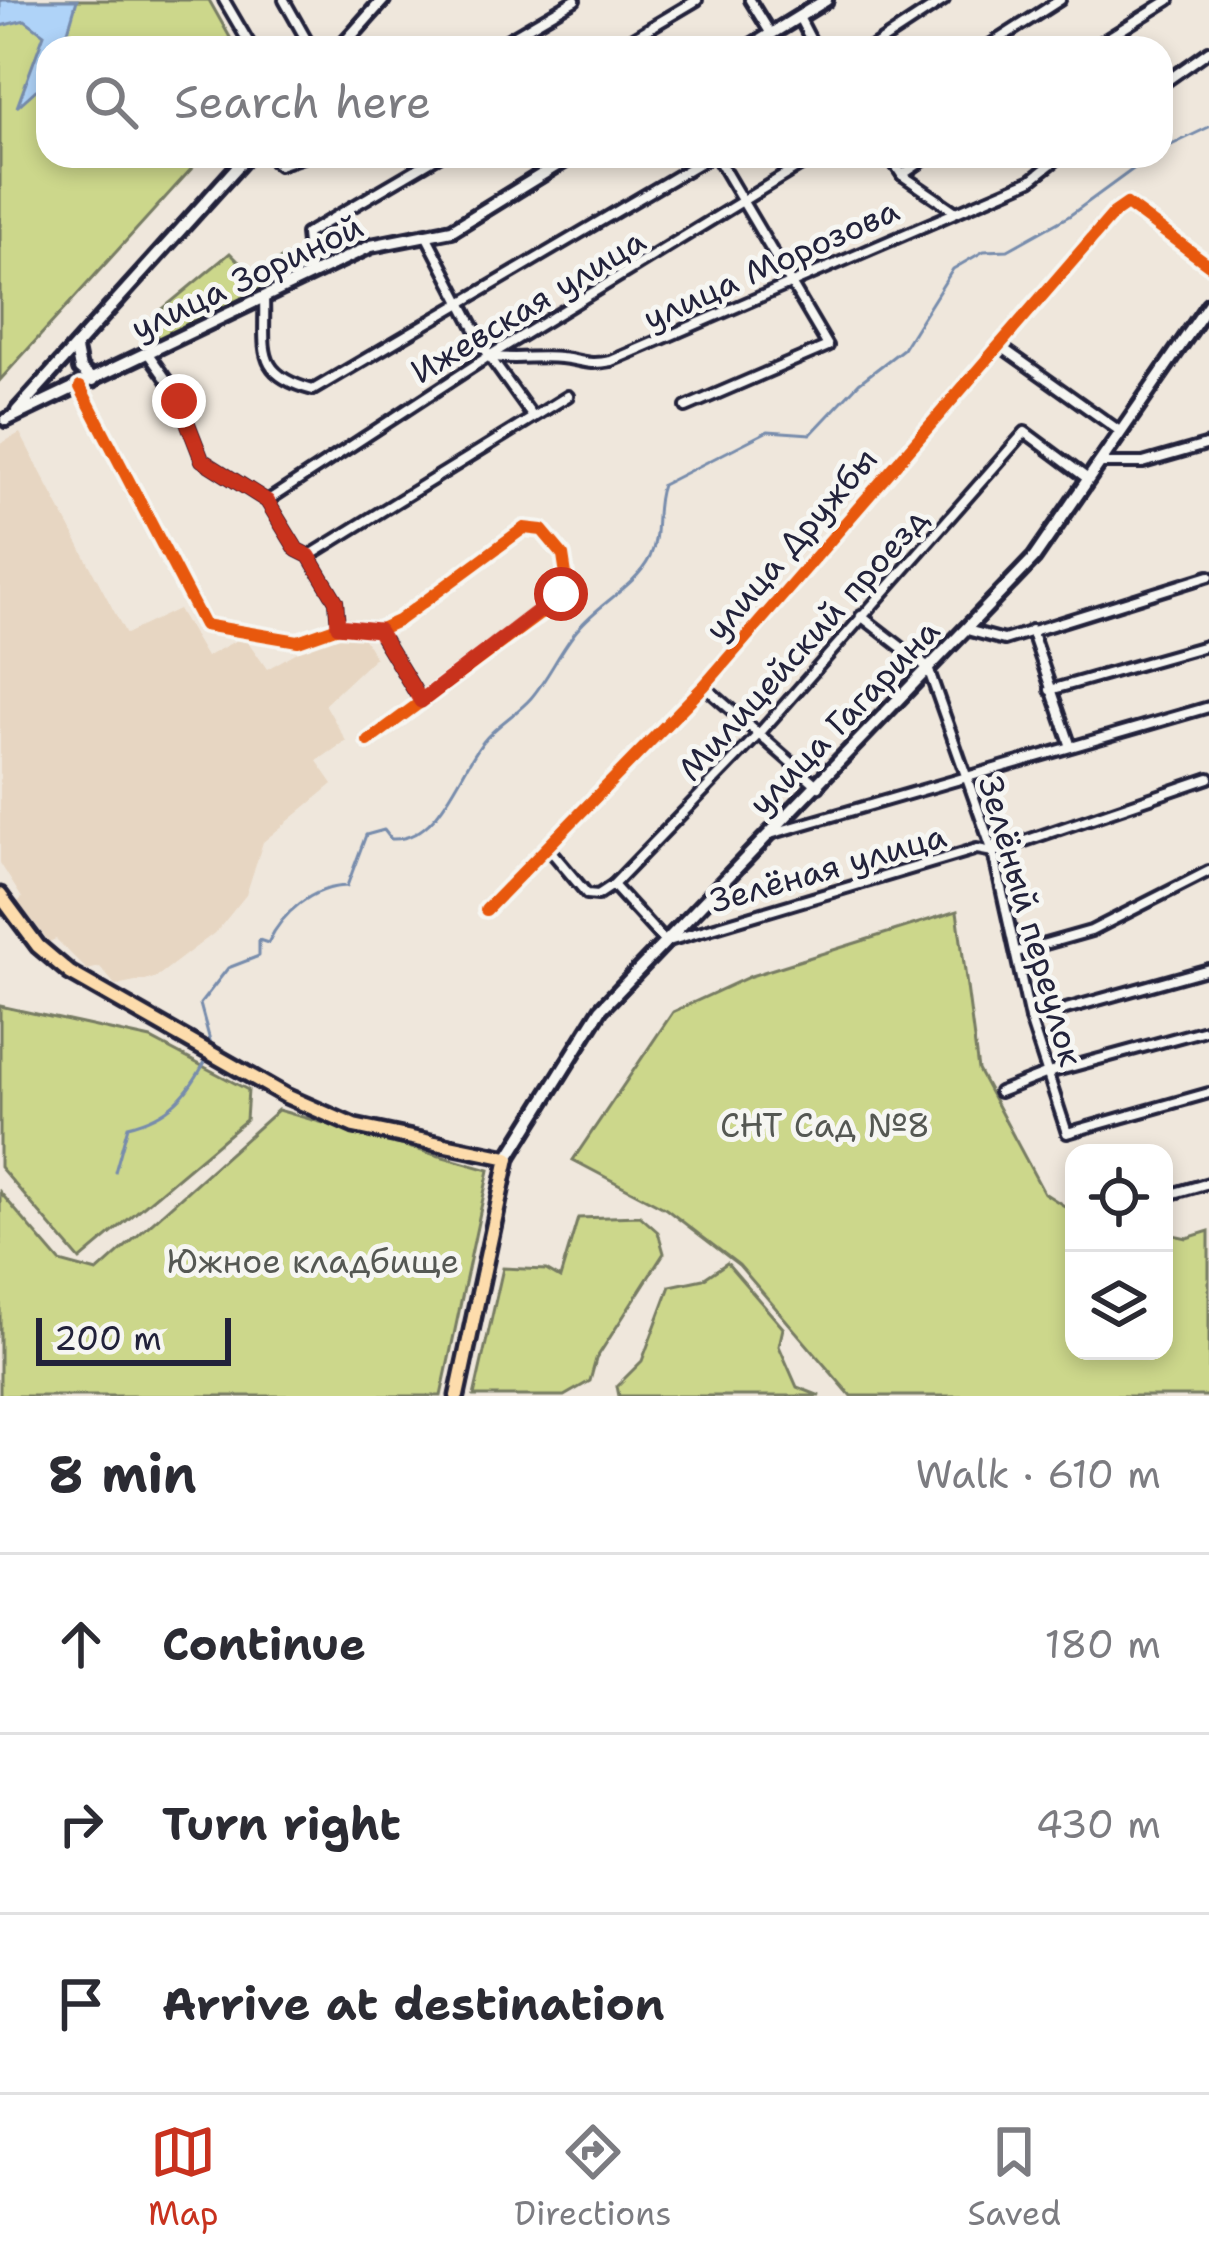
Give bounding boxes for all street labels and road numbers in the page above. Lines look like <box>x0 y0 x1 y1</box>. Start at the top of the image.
street label: улица Морозова <box>636 187 906 341</box>
street label: улица Зориной <box>124 204 370 350</box>
street label: Ижевская улица <box>402 218 654 394</box>
street label: улица Дружбы <box>695 438 887 650</box>
street label: Милицейский проезд <box>668 498 938 790</box>
street label: улица Гагарина <box>739 609 949 825</box>
street label: Зелёный переулок <box>968 771 1094 1071</box>
street label: Зелёная улица <box>705 813 951 923</box>

